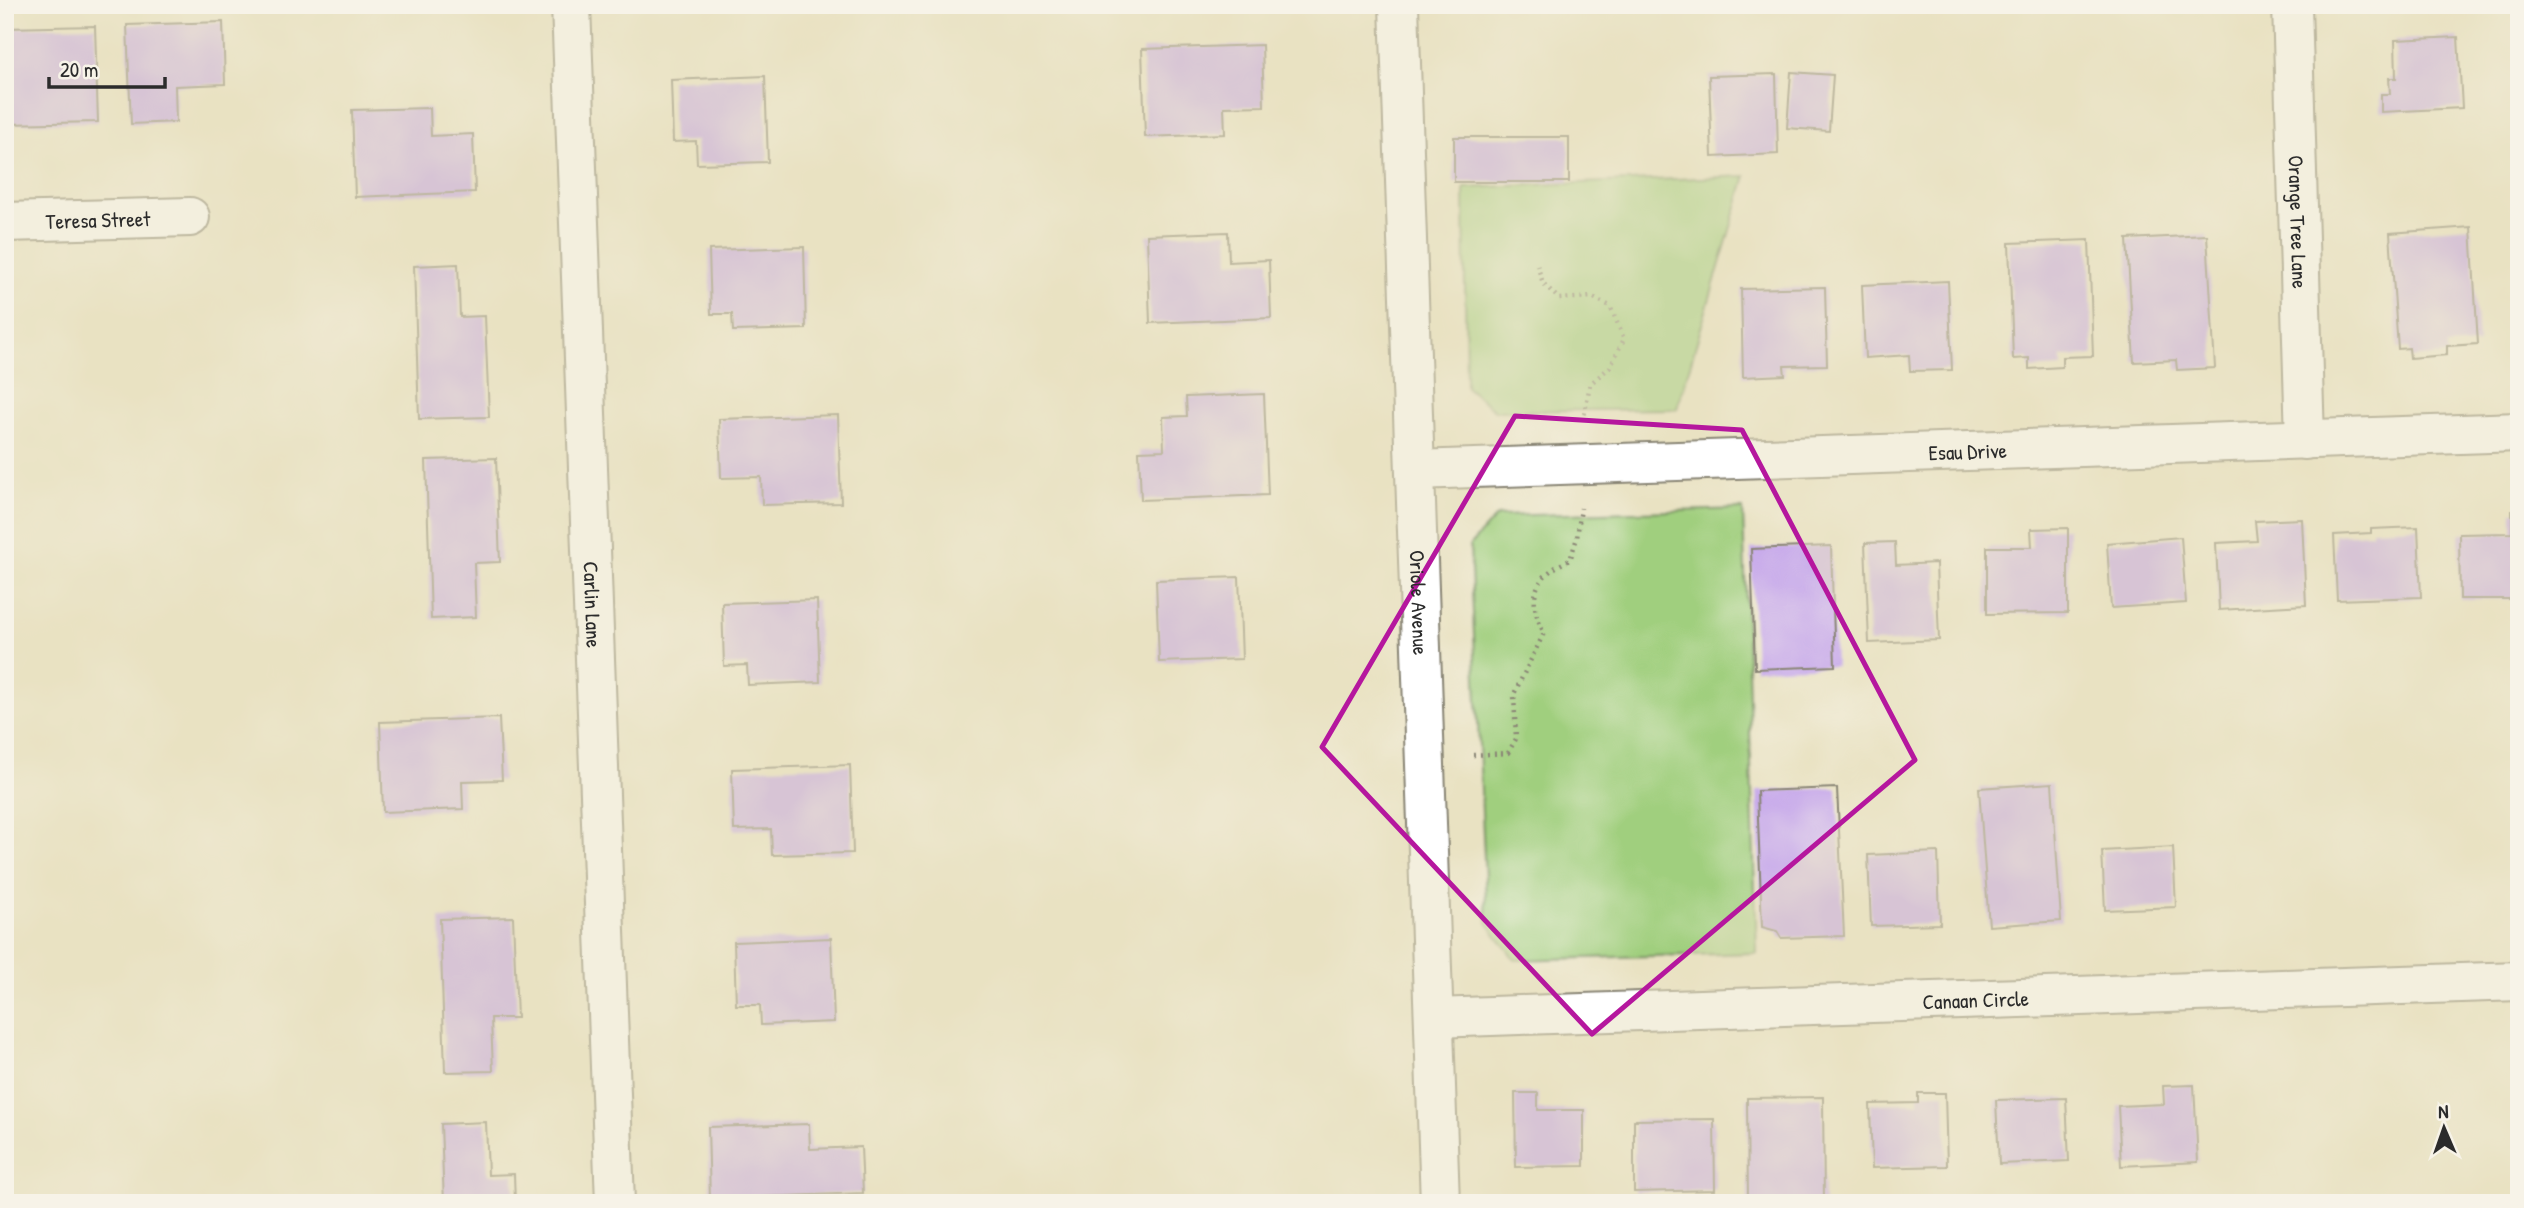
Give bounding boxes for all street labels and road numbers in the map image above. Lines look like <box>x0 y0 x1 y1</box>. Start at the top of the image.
street label: Orange Tree Lane <box>2282 155 2315 289</box>
street label: Teresa Street <box>45 204 151 235</box>
street label: Esau Drive <box>1928 435 2007 467</box>
street label: Oriole Avenue <box>1403 550 1436 656</box>
street label: Carlin Lane <box>577 561 609 648</box>
street label: Canaan Circle <box>1922 983 2029 1016</box>

